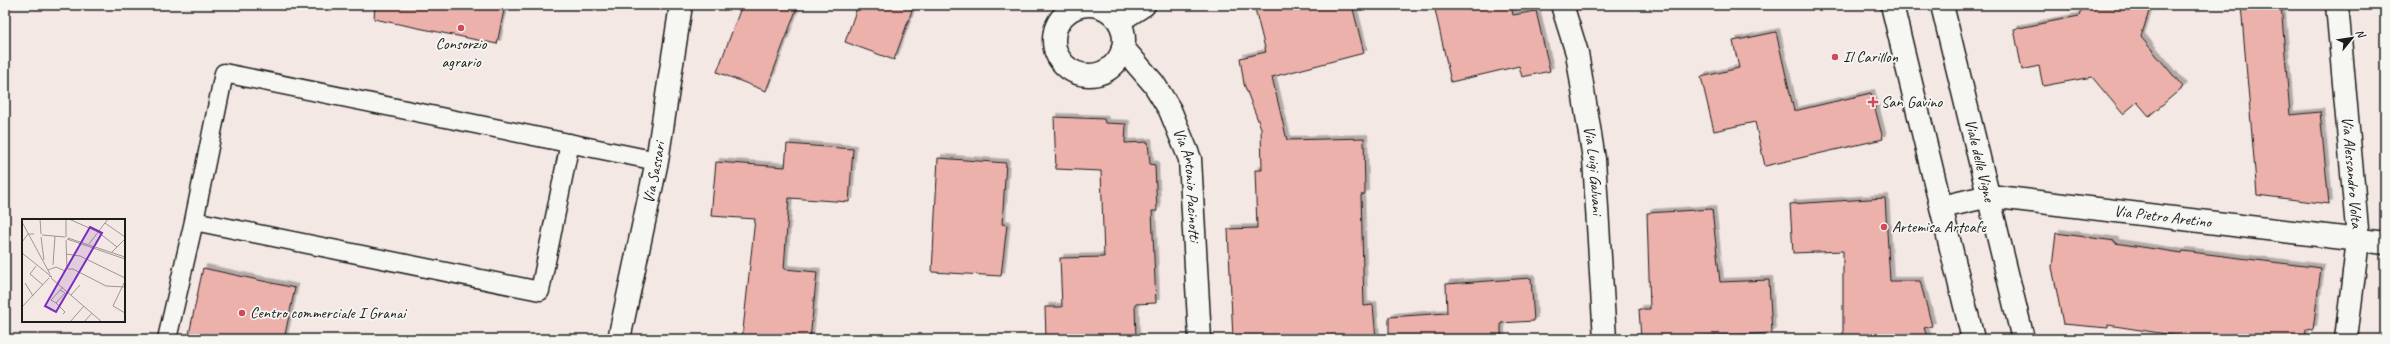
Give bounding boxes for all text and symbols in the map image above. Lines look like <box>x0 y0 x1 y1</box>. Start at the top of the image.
north arrow <box>2332 18 2372 58</box>
marker: Consorzio agrario <box>456 23 466 33</box>
text: N <box>2353 27 2370 41</box>
place label: Consorzio agrario <box>436 34 488 72</box>
place label: Il Carillon <box>1843 47 1899 67</box>
marker: Il Carillon <box>1830 52 1840 62</box>
place label: San Gavino <box>1881 92 1944 112</box>
marker: San Gavino <box>1868 97 1878 107</box>
street label: Via Alessandro Volta <box>2337 116 2367 230</box>
street label: Viale delle Vigne <box>1960 117 2000 205</box>
street label: Via Antonio Pacinotti <box>1168 125 1205 244</box>
street label: Via Luigi Galvani <box>1579 125 1608 217</box>
street label: Via Sassari <box>638 139 670 205</box>
street label: Via Pietro Aretino <box>2113 201 2215 233</box>
place label: Artemisa Artcafe <box>1892 217 1987 237</box>
inset map <box>22 219 125 322</box>
marker: Artemisa Artcafe <box>1879 222 1889 232</box>
place label: Centro commerciale I Granai <box>250 303 408 323</box>
marker: Centro commerciale I Granai <box>237 308 247 318</box>

